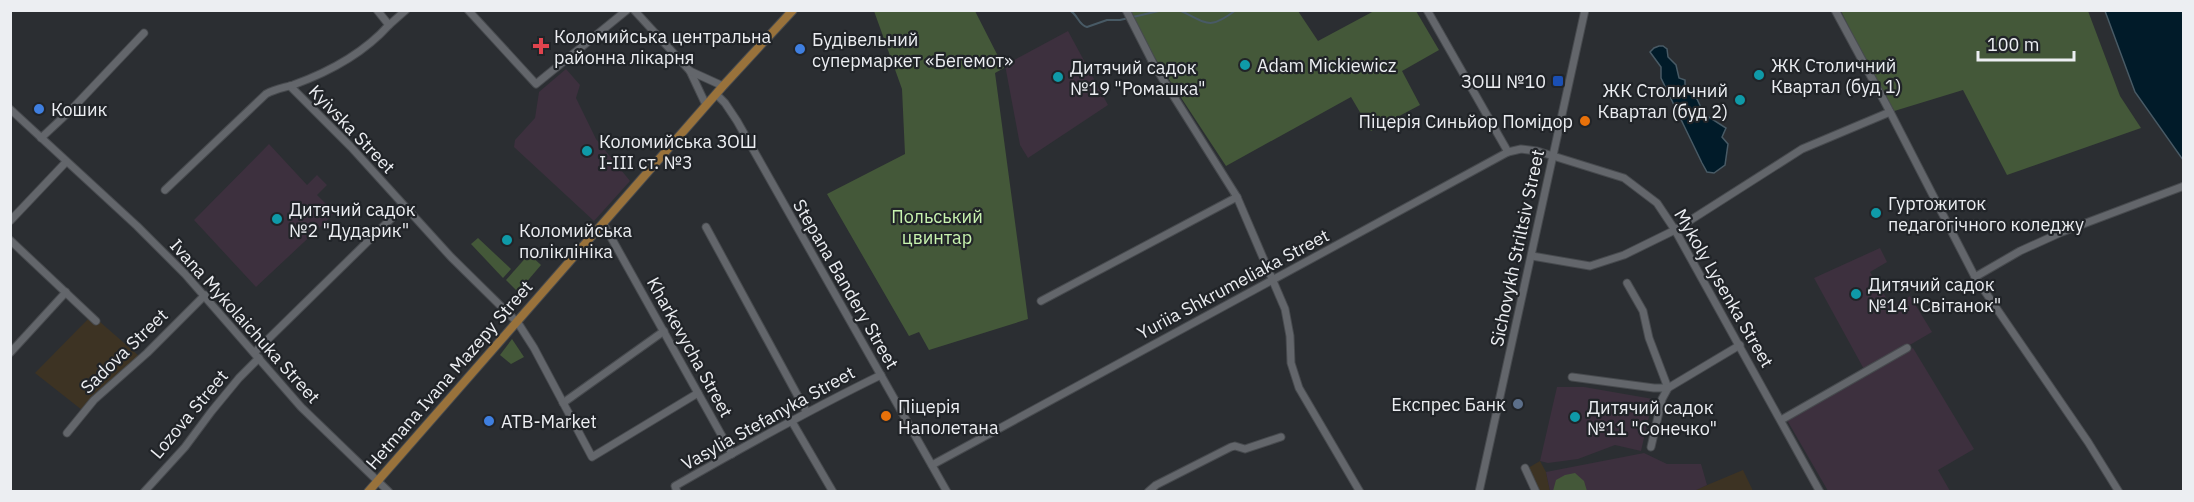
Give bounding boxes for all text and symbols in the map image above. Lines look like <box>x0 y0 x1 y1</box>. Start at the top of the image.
scale bar <box>1978 24 2074 62</box>
place label: Коломийська центральна районна лікарня <box>554 25 772 69</box>
place label: Будівельний супермаркет «Бегемот» <box>812 28 1013 72</box>
text: 100 m <box>1987 33 2039 56</box>
marker: Коломийська центральна районна лікарня <box>532 37 550 55</box>
marker: Будівельний супермаркет «Бегемот» <box>793 42 807 56</box>
place label: Adam Mickiewicz <box>1257 54 1396 77</box>
place label: ЖК Столичний Квартал (буд 1) <box>1771 54 1902 98</box>
place label: Дитячий садок №19 "Ромашка" <box>1070 56 1206 100</box>
marker: Adam Mickiewicz <box>1238 58 1252 72</box>
marker: ЖК Столичний Квартал (буд 1) <box>1752 68 1766 82</box>
marker: Дитячий садок №19 "Ромашка" <box>1051 70 1065 84</box>
place label: ЗОШ №10 <box>1461 70 1546 93</box>
marker: ЗОШ №10 <box>1551 74 1565 88</box>
place label: ЖК Столичний Квартал (буд 2) <box>1597 79 1728 123</box>
street label: Kyivska Street <box>304 80 400 178</box>
marker: ЖК Столичний Квартал (буд 2) <box>1733 93 1747 107</box>
place label: Кошик <box>51 98 107 121</box>
marker: Кошик <box>32 102 46 116</box>
place label: Піцерія Синьйор Помідор <box>1359 110 1573 133</box>
marker: Піцерія Синьйор Помідор <box>1578 114 1592 128</box>
place label: Коломийська ЗОШ І-ІІІ ст. №3 <box>599 130 757 174</box>
marker: Коломийська ЗОШ І-ІІІ ст. №3 <box>580 144 594 158</box>
street label: Sichovykh Striltsiv Street <box>1485 147 1549 349</box>
place label: Гуртожиток педагогічного коледжу <box>1888 192 2084 236</box>
street label: Stepana Bandery Street <box>788 195 904 373</box>
place label: Дитячий садок №2 "Дударик" <box>289 198 416 242</box>
park label: Польський цвинтар <box>891 205 983 249</box>
street label: Mykoly Lysenka Street <box>1669 205 1779 371</box>
marker: Гуртожиток педагогічного коледжу <box>1869 206 1883 220</box>
marker: Дитячий садок №2 "Дударик" <box>270 212 284 226</box>
place label: Коломийська поліклініка <box>519 219 633 263</box>
street label: Yuriia Shkrumeliaka Street <box>1133 224 1333 344</box>
marker: Коломийська поліклініка <box>500 233 514 247</box>
street label: Ivana Mykolaichuka Street <box>165 234 325 408</box>
street label: Kharkevycha Street <box>642 273 738 421</box>
place label: Дитячий садок №14 "Світанок" <box>1868 273 2001 317</box>
street label: Hetmana Ivana Mazepy Street <box>361 276 537 474</box>
marker: Дитячий садок №14 "Світанок" <box>1849 287 1863 301</box>
street label: Sadova Street <box>76 304 172 398</box>
street label: Vasylia Stefanyka Street <box>677 361 859 475</box>
street label: Lozova Street <box>145 365 233 463</box>
place label: Експрес Банк <box>1391 393 1506 416</box>
place label: Піцерія Наполетана <box>898 395 999 439</box>
place label: Дитячий садок №11 "Сонечко" <box>1587 396 1717 440</box>
marker: Експрес Банк <box>1511 397 1525 411</box>
marker: Піцерія Наполетана <box>879 409 893 423</box>
place label: ATB-Market <box>501 410 597 433</box>
marker: Дитячий садок №11 "Сонечко" <box>1568 410 1582 424</box>
marker: ATB-Market <box>482 414 496 428</box>

